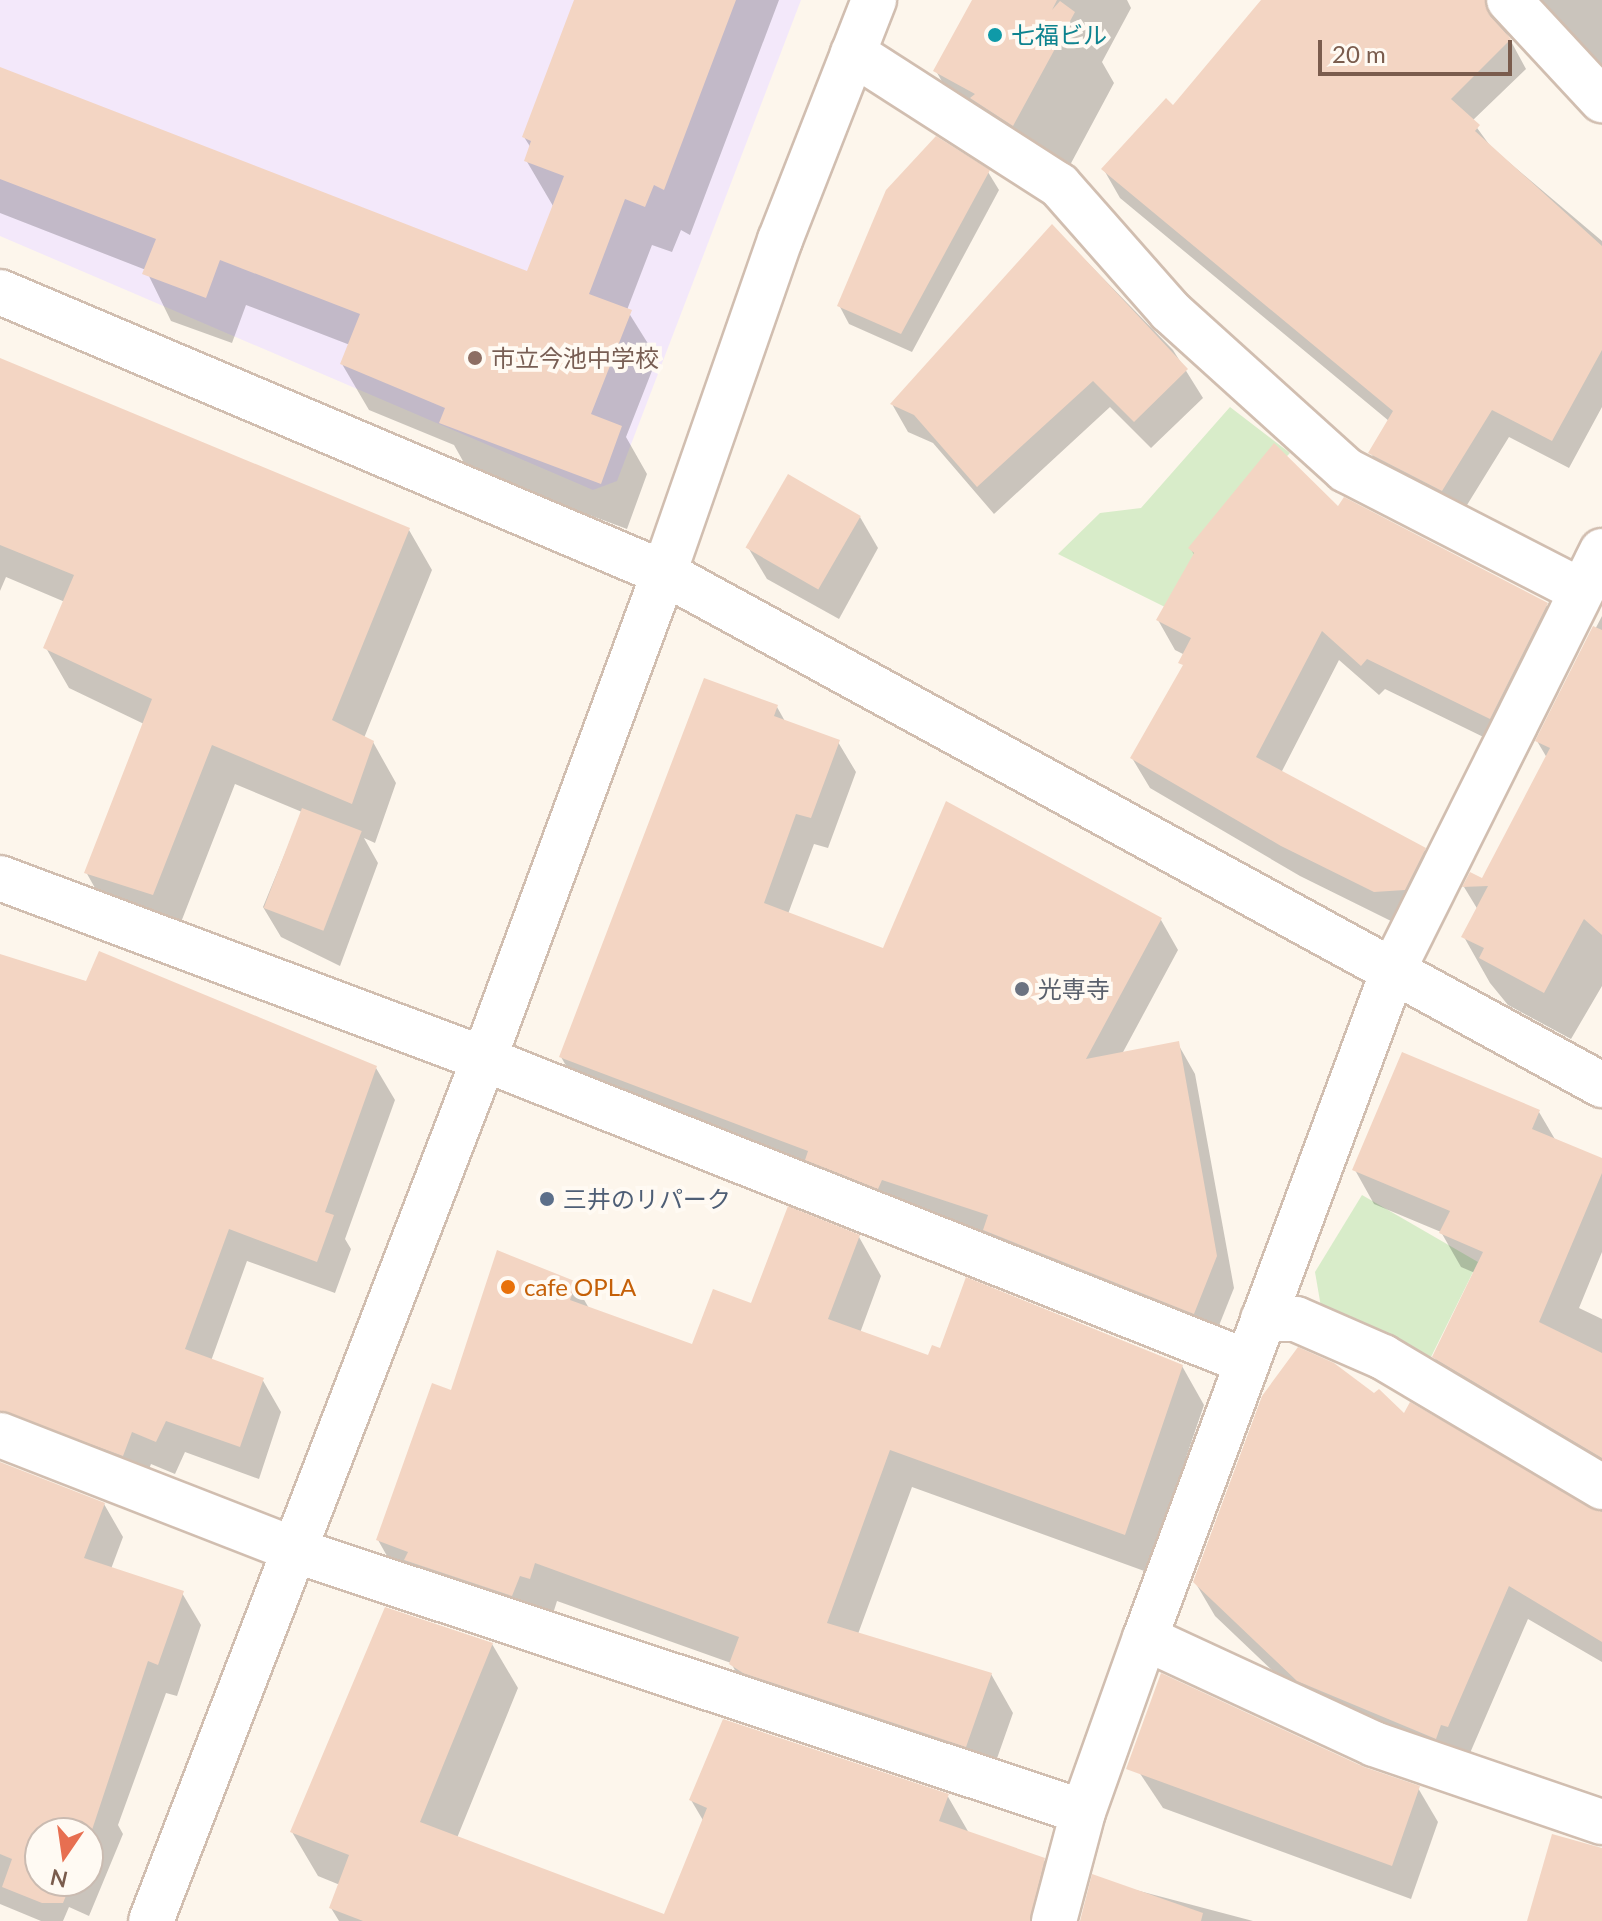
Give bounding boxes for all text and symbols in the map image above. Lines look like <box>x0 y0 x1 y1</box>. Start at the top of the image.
place label: 七福ビル <box>1011 21 1107 49</box>
scale bar <box>1322 24 1516 74</box>
marker: 七福ビル <box>986 26 1004 44</box>
text: 20 m <box>1332 39 1386 68</box>
place label: 市立今池中学校 <box>491 344 659 372</box>
marker: 市立今池中学校 <box>466 349 484 367</box>
place label: 光専寺 <box>1038 975 1110 1003</box>
marker: 光専寺 <box>1013 980 1031 998</box>
place label: 三井のリパーク <box>563 1185 731 1213</box>
marker: 三井のリパーク <box>538 1190 556 1208</box>
place label: cafe OPLA <box>524 1273 636 1301</box>
marker: cafe OPLA <box>499 1278 517 1296</box>
north arrow <box>24 1817 104 1897</box>
text: N <box>48 1864 70 1894</box>

